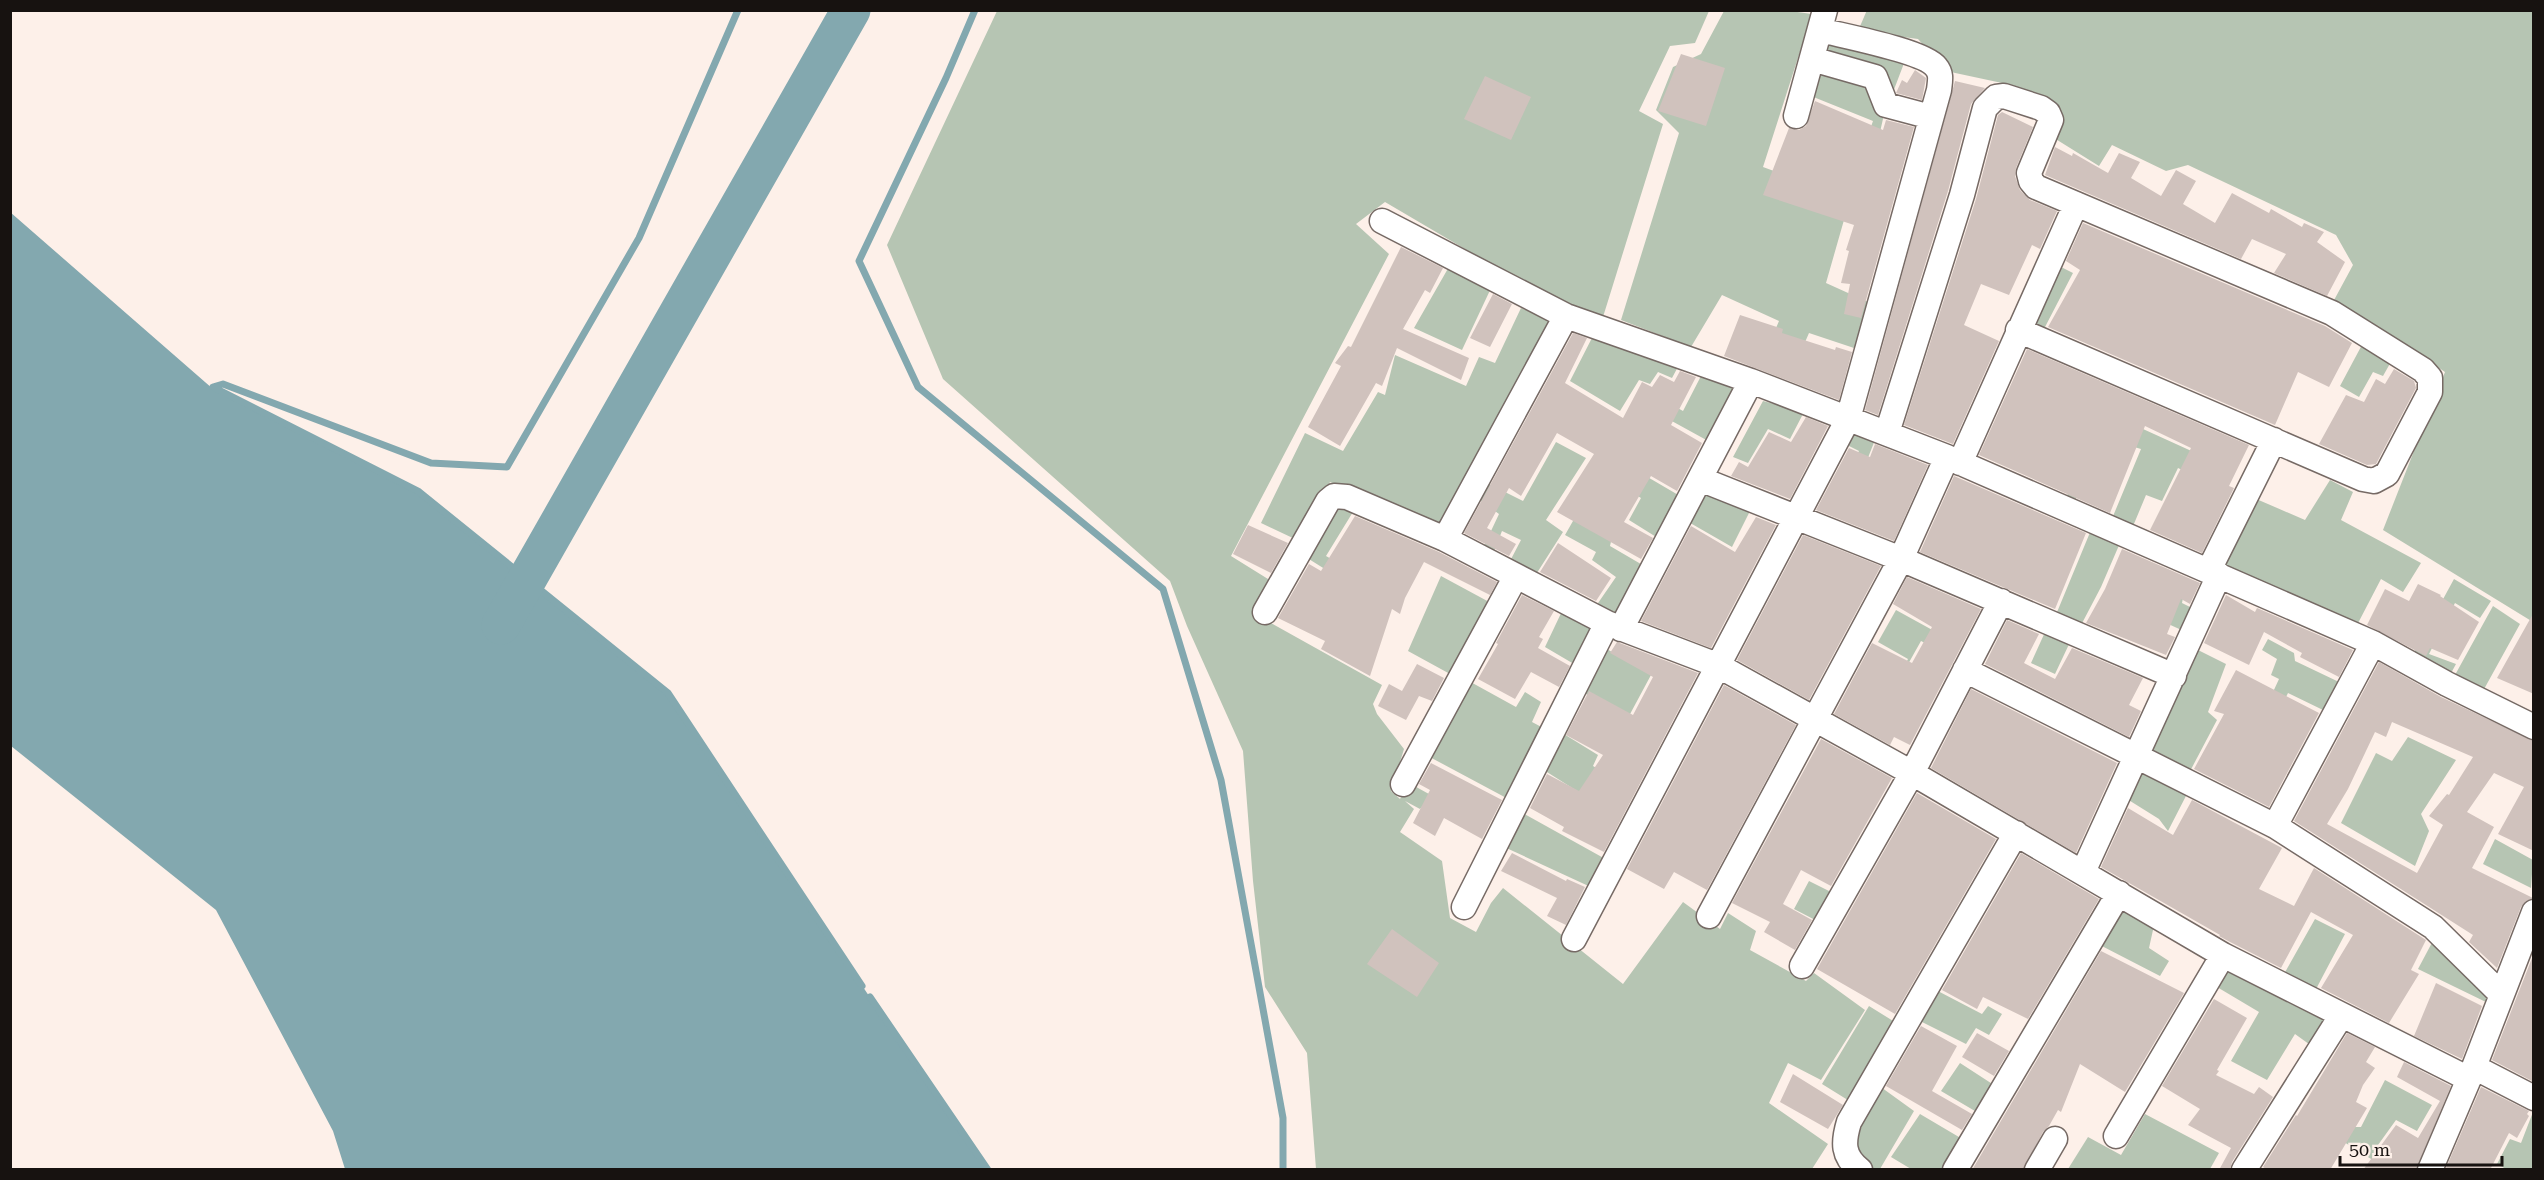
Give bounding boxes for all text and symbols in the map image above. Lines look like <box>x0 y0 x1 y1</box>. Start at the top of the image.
scale bar <box>2340 1129 2502 1167</box>
text: 50 m <box>2349 1139 2390 1160</box>

